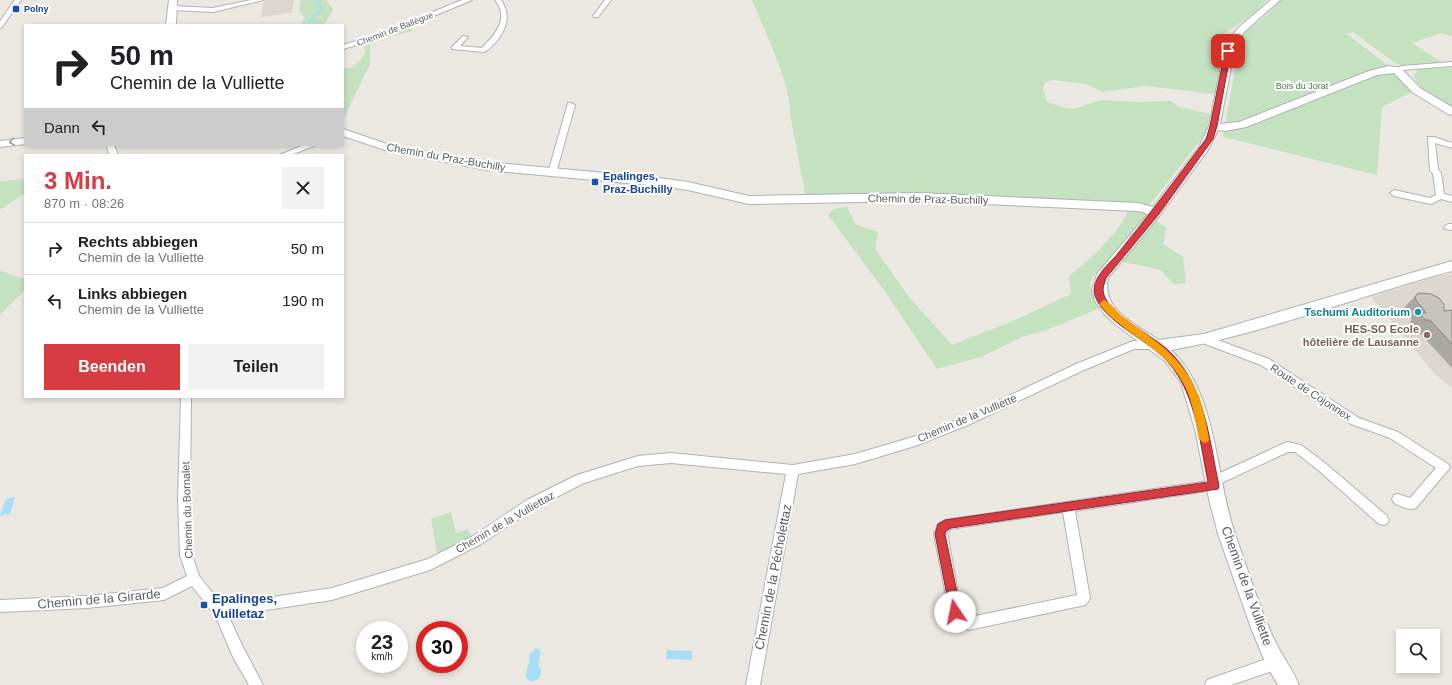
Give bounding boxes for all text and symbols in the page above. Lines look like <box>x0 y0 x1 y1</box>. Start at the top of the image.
marker: Polny <box>11 4 21 14</box>
place label: Polny <box>24 4 49 14</box>
street label: Chemin de Ballègue <box>355 10 435 48</box>
pin <box>1211 34 1245 68</box>
icon: right <box>44 40 96 92</box>
text: 50 m <box>110 40 174 71</box>
icon: arrive <box>1217 40 1239 62</box>
text: Chemin de la Vulliette <box>110 73 284 93</box>
park label: Bois du Jorat <box>1276 81 1329 91</box>
icon: left <box>88 116 110 138</box>
text: Dann <box>44 119 80 136</box>
one-way arrow <box>9 138 16 147</box>
street label: Chemin du Praz-Buchilly <box>386 141 507 173</box>
text: 3 Min. <box>44 167 112 194</box>
button: close <box>282 167 324 209</box>
place label: Epalinges, Praz-Buchilly <box>603 170 674 195</box>
marker: Epalinges, Praz-Buchilly <box>590 177 600 187</box>
street label: Chemin de Praz-Buchilly <box>868 192 989 206</box>
text: 870 m · 08:26 <box>44 196 124 211</box>
text: Rechts abbiegen <box>78 233 198 250</box>
icon: right <box>44 238 66 260</box>
text: 50 m <box>291 240 324 257</box>
text: Chemin de la Vulliette <box>78 250 204 265</box>
text: Links abbiegen <box>78 285 187 302</box>
icon: left <box>44 290 66 312</box>
text: 190 m <box>282 292 324 309</box>
text: Chemin de la Vulliette <box>78 302 204 317</box>
place label: Tschumi Auditorium <box>1304 306 1410 318</box>
marker: Tschumi Auditorium <box>1413 307 1423 317</box>
place label: HES-SO Ecole hôtelière de Lausanne <box>1303 323 1419 348</box>
marker: HES-SO Ecole hôtelière de Lausanne <box>1422 330 1432 340</box>
button: Beenden <box>44 344 180 390</box>
button: Teilen <box>188 344 324 390</box>
street label: Route de Cojonnex <box>1268 361 1354 423</box>
street label: Chemin de la Vulliette <box>916 392 1018 444</box>
street label: Chemin du Bornalet <box>179 461 195 559</box>
street label: Chemin de la Vulliettaz <box>453 489 557 555</box>
street label: Chemin de la Pécholettaz <box>752 503 794 651</box>
street label: Chemin de la Vulliette <box>1218 524 1276 648</box>
street label: Chemin de la Girarde <box>37 586 161 612</box>
place label: Epalinges, Vuilletaz <box>212 591 277 621</box>
position arrow <box>934 591 976 633</box>
marker: Epalinges, Vuilletaz <box>199 600 209 610</box>
speed limit sign: 30 <box>416 621 468 673</box>
map controls <box>1396 629 1440 673</box>
button: search <box>1396 629 1440 673</box>
text: 23 <box>371 631 393 653</box>
text: km/h <box>371 651 393 662</box>

